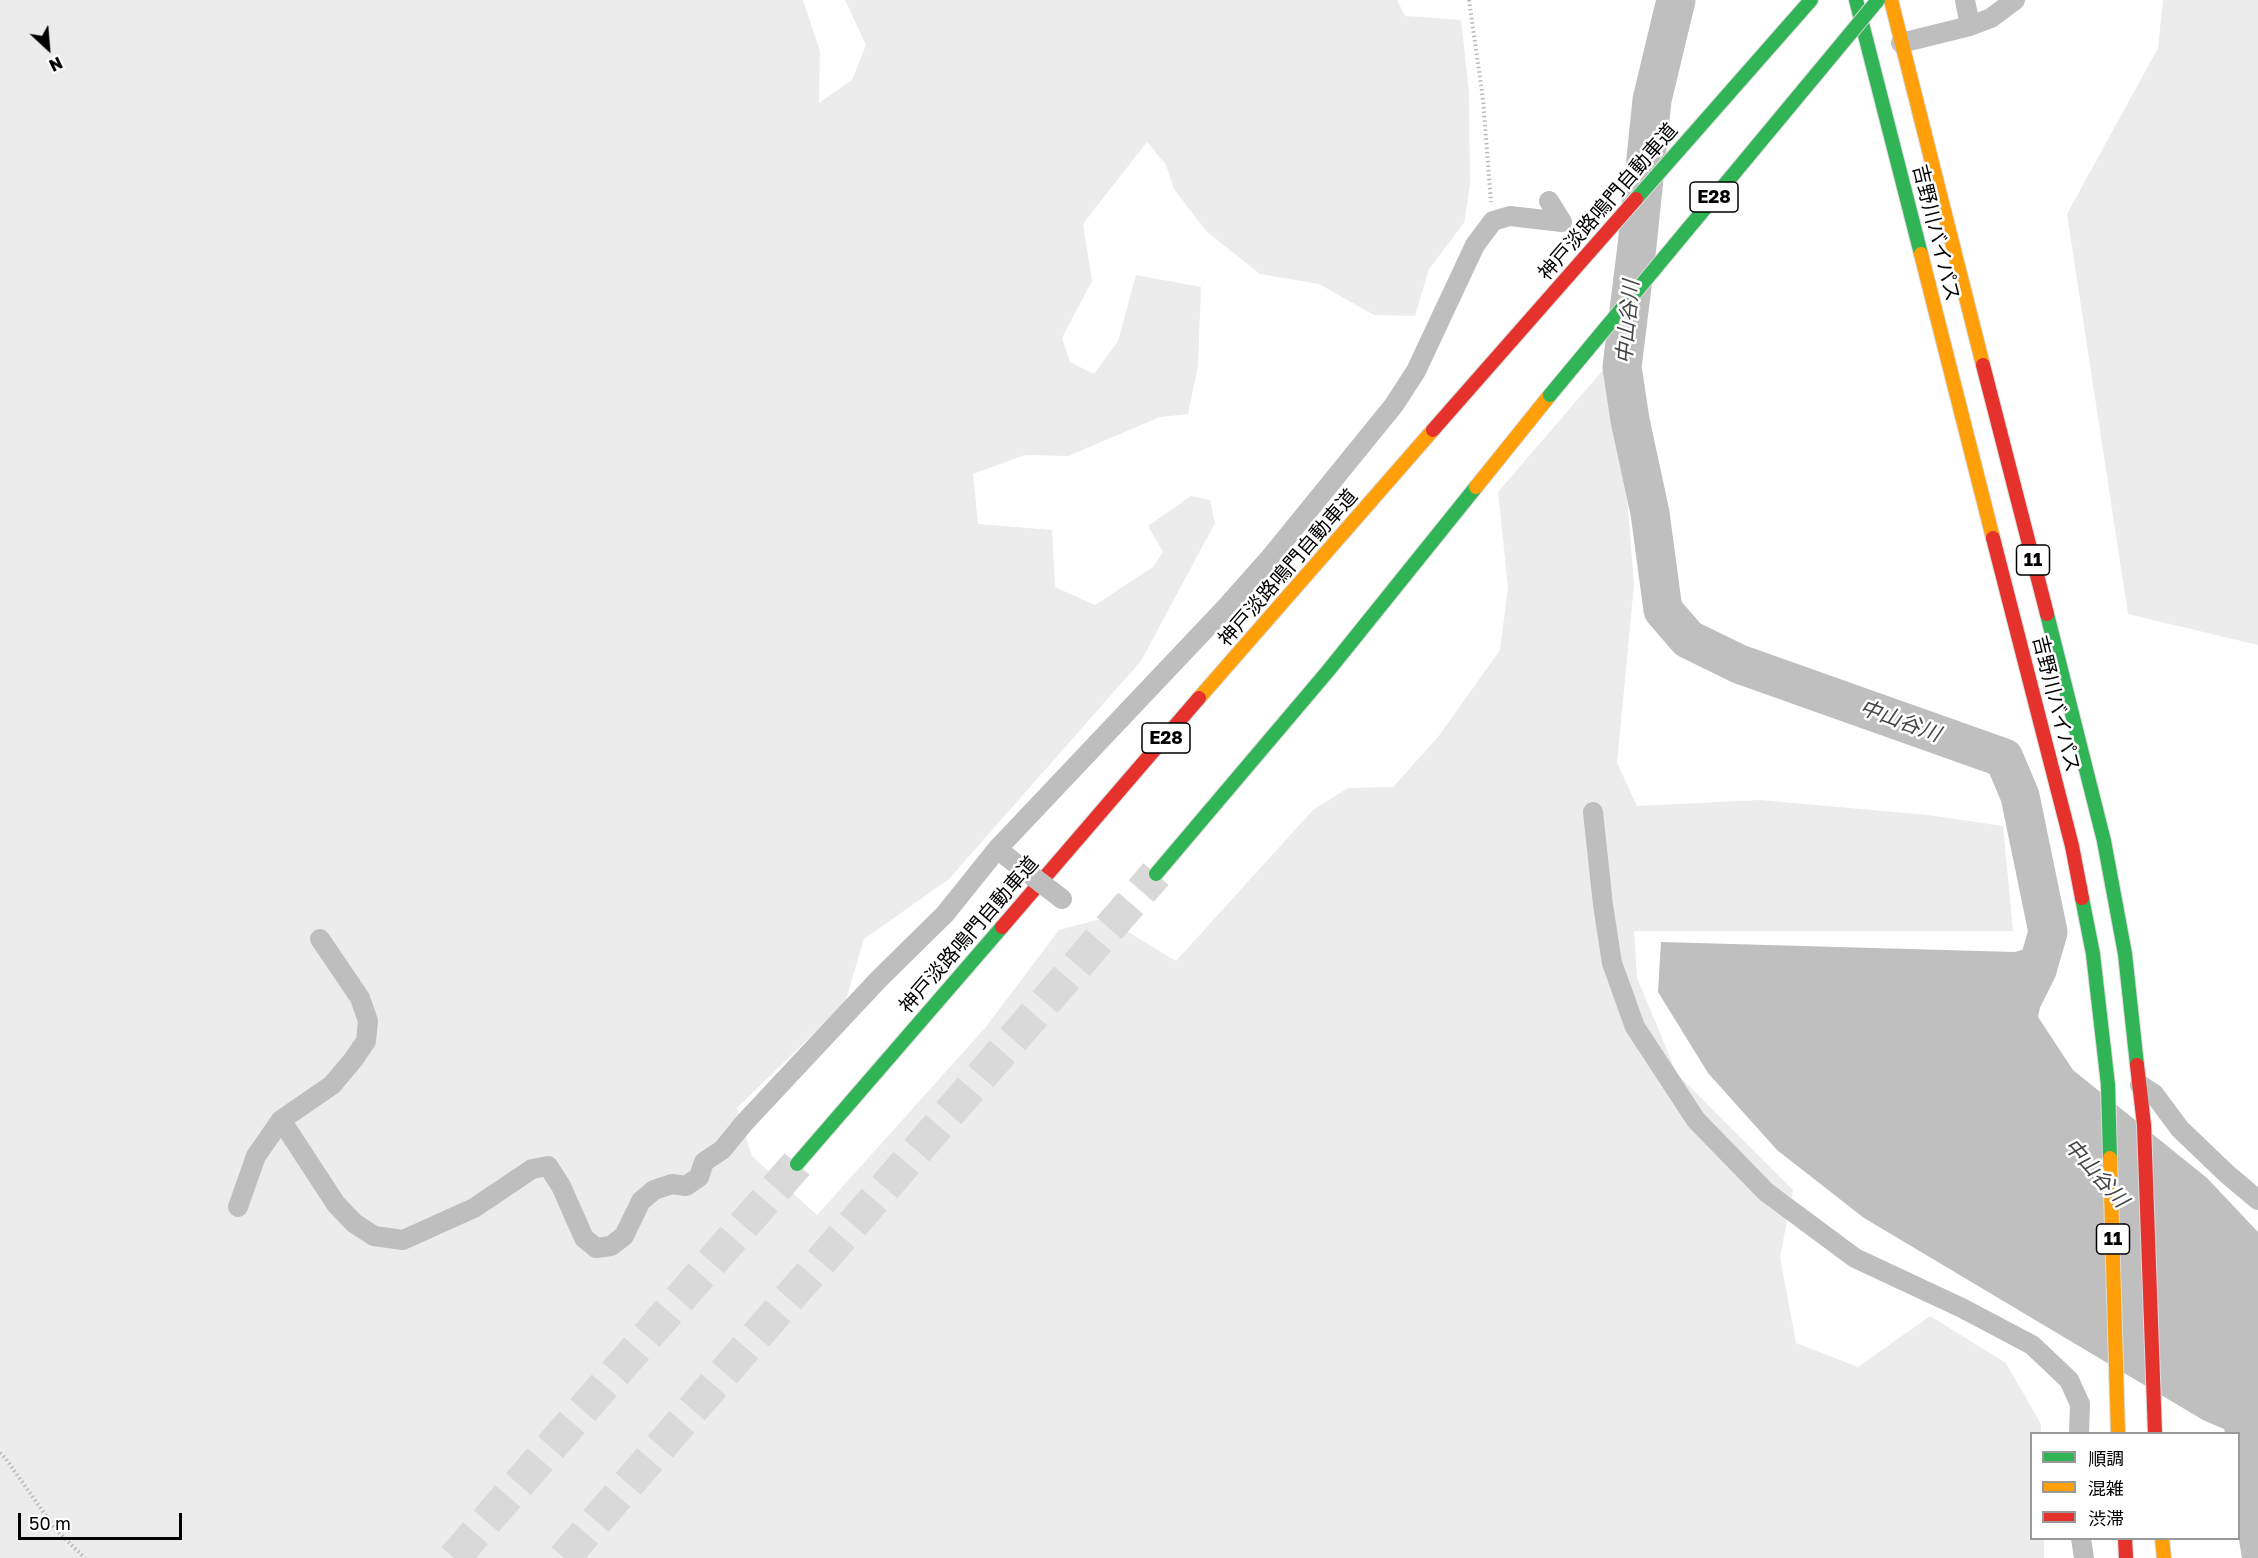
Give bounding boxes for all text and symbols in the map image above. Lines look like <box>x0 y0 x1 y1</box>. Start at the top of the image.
north arrow <box>18 18 78 78</box>
text: N <box>46 53 66 76</box>
street label: 神戸淡路鳴門自動車道 <box>1533 119 1683 285</box>
street label: 吉野川バイパス <box>1907 162 1965 304</box>
road number: E28 <box>1690 182 1738 212</box>
water label: 中山谷川 <box>1612 279 1644 365</box>
street label: 神戸淡路鳴門自動車道 <box>1213 485 1363 651</box>
road number: 11 <box>2016 545 2050 575</box>
street label: 吉野川バイパス <box>2027 633 2085 775</box>
water label: 中山谷川 <box>1856 695 1944 747</box>
road number: E28 <box>1142 723 1190 753</box>
street label: 神戸淡路鳴門自動車道 <box>894 852 1044 1018</box>
water label: 中山谷川 <box>2059 1133 2133 1213</box>
road number: 11 <box>2096 1224 2130 1254</box>
legend <box>2030 1432 2240 1540</box>
text: 順調 <box>2088 1447 2124 1469</box>
text: 混雑 <box>2088 1477 2124 1499</box>
scale bar <box>21 1501 184 1539</box>
text: 渋滞 <box>2088 1507 2124 1529</box>
text: 50 m <box>29 1512 71 1534</box>

